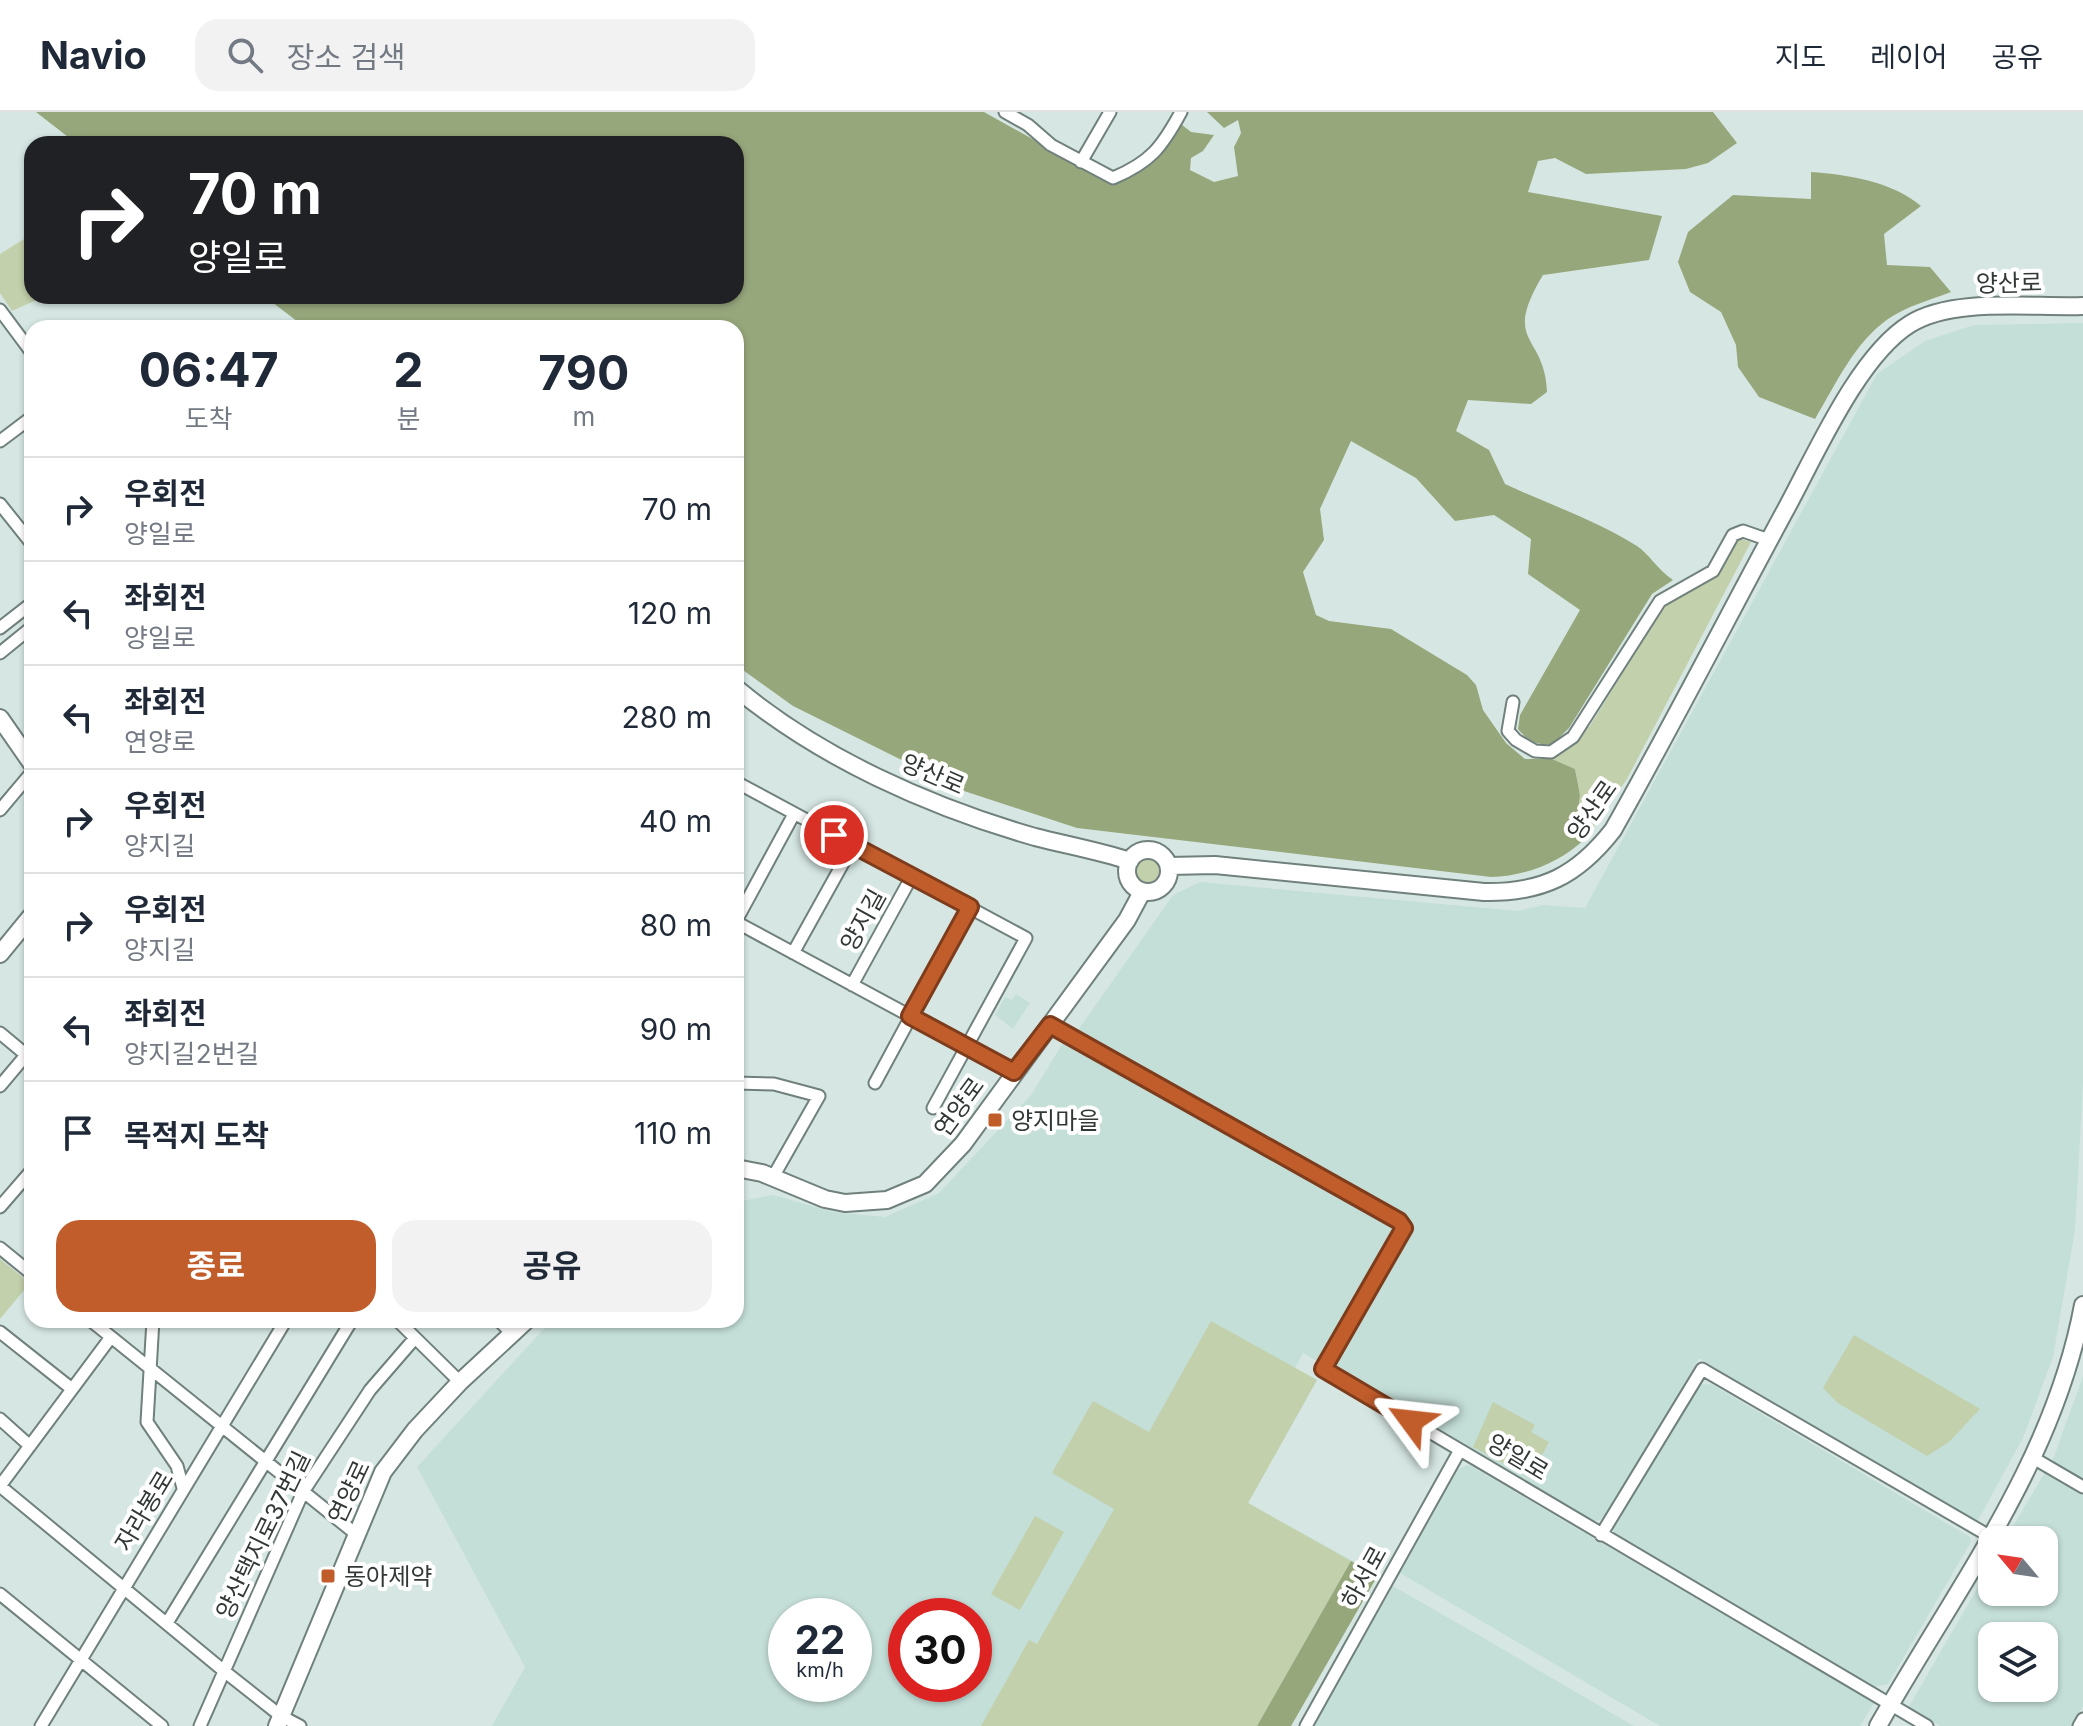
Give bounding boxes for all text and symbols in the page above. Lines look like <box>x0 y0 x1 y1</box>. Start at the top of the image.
search box <box>195 19 755 91</box>
text: Navio <box>40 32 147 78</box>
icon: search <box>223 33 267 77</box>
text: 장소 검색 <box>287 39 406 75</box>
text: 지도 <box>1775 40 1826 74</box>
text: 레이어 <box>1870 40 1947 74</box>
text: 공유 <box>1991 40 2043 74</box>
text: 70 m <box>188 160 322 228</box>
icon: right <box>56 168 160 272</box>
text: 양일로 <box>188 235 287 279</box>
street label: 양산로 <box>1976 268 2042 298</box>
text: 06:47 <box>139 340 279 399</box>
text: 2 <box>393 340 424 399</box>
text: 790 <box>538 343 629 402</box>
text: m <box>572 401 595 432</box>
text: 도착 <box>185 403 233 434</box>
text: 분 <box>397 403 420 434</box>
text: 우회전 <box>124 475 207 511</box>
icon: right <box>56 487 100 531</box>
text: 70 m <box>642 491 712 527</box>
text: 양일로 <box>124 518 196 549</box>
text: 좌회전 <box>124 579 207 615</box>
icon: left <box>56 591 100 635</box>
text: 120 m <box>628 595 712 631</box>
text: 양일로 <box>124 622 196 653</box>
text: 좌회전 <box>124 683 207 719</box>
icon: left <box>56 695 100 739</box>
text: 280 m <box>622 699 712 735</box>
text: 연양로 <box>124 726 196 757</box>
street label: 양산로 <box>897 748 969 800</box>
street label: 양산로 <box>1561 775 1623 845</box>
text: 우회전 <box>124 787 207 823</box>
icon: right <box>56 799 100 843</box>
pin <box>800 801 868 869</box>
text: 40 m <box>639 803 712 839</box>
icon: arrive <box>812 813 856 857</box>
text: 양지길 <box>124 830 196 861</box>
street label: 양지길 <box>834 884 892 956</box>
text: 우회전 <box>124 891 207 927</box>
icon: right <box>56 903 100 947</box>
text: 80 m <box>640 907 712 943</box>
text: 양지길 <box>124 934 196 965</box>
text: 좌회전 <box>124 995 207 1031</box>
icon: left <box>56 1007 100 1051</box>
text: 90 m <box>640 1011 712 1047</box>
text: 양지길2번길 <box>124 1038 259 1069</box>
street label: 연양로 <box>928 1072 990 1142</box>
place label: 양지마을 <box>1011 1106 1099 1135</box>
icon: arrive <box>56 1111 100 1155</box>
marker: 양지마을 <box>986 1111 1004 1129</box>
text: 110 m <box>634 1115 712 1151</box>
text: 목적지 도착 <box>124 1117 269 1153</box>
button: 종료 <box>56 1220 376 1312</box>
button: 공유 <box>392 1220 712 1312</box>
position arrow <box>1369 1379 1453 1463</box>
street label: 양일로 <box>1482 1428 1554 1486</box>
street label: 양산택지로37번길 <box>210 1446 316 1624</box>
street label: 연양로 <box>322 1456 376 1528</box>
street label: 자라봉로 <box>109 1466 179 1556</box>
north arrow <box>1978 1526 2058 1606</box>
map controls <box>1978 1526 2058 1702</box>
street label: 하서로 <box>1335 1541 1393 1613</box>
place label: 동아제약 <box>344 1562 432 1591</box>
marker: 동아제약 <box>319 1567 337 1585</box>
speed limit sign: 30 <box>888 1598 992 1702</box>
text: 22 <box>795 1615 845 1664</box>
button: layers <box>1978 1622 2058 1702</box>
text: km/h <box>796 1658 844 1682</box>

